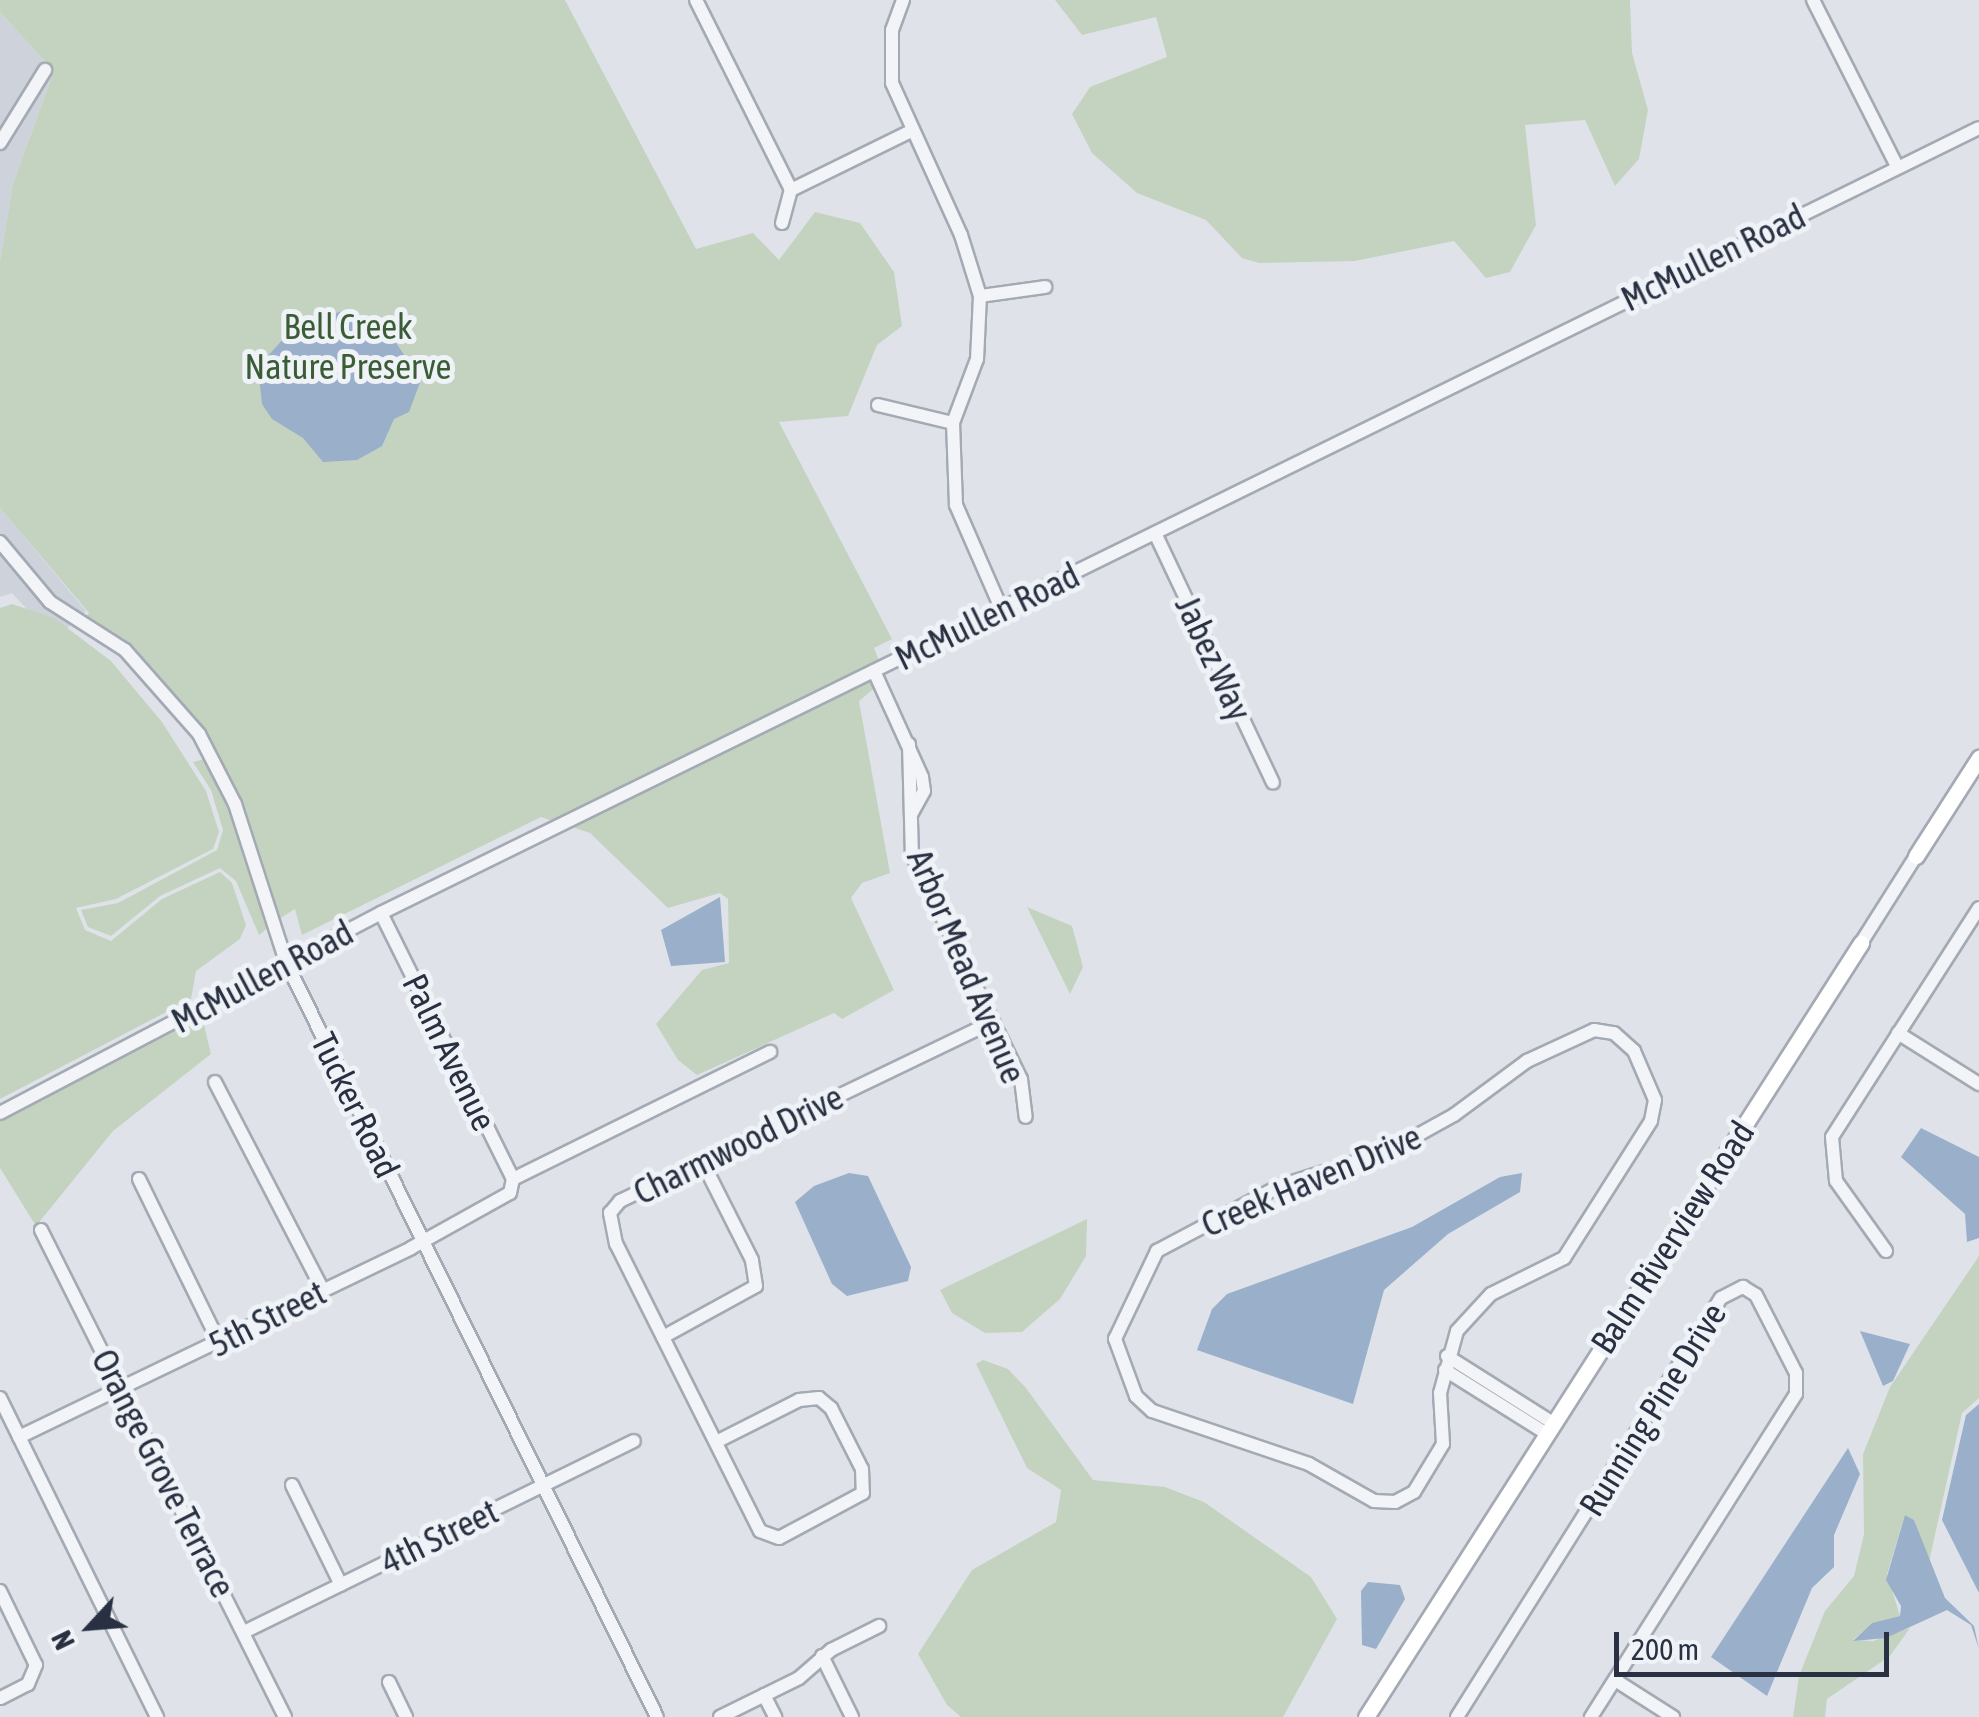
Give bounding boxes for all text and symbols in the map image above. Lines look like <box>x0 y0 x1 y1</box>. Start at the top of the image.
street label: McMullen Road <box>1614 194 1812 320</box>
park label: Bell Creek Nature Preserve <box>245 305 451 387</box>
street label: McMullen Road <box>888 553 1086 679</box>
street label: Jabez Way <box>1167 589 1261 727</box>
street label: Arbor Mead Avenue <box>899 843 1035 1089</box>
street label: McMullen Road <box>164 911 360 1041</box>
street label: Palm Avenue <box>394 967 506 1137</box>
street label: Tucker Road <box>303 1026 409 1184</box>
street label: Charmwood Drive <box>627 1075 849 1213</box>
street label: Balm Riverview Road <box>1581 1113 1763 1361</box>
street label: Creek Haven Drive <box>1195 1115 1427 1245</box>
street label: 5th Street <box>202 1271 332 1365</box>
street label: Running Pine Drive <box>1570 1295 1734 1523</box>
street label: Orange Grove Terrace <box>83 1342 245 1604</box>
street label: 4th Street <box>374 1490 504 1582</box>
north arrow <box>40 1577 140 1677</box>
scale bar <box>1619 1612 1894 1674</box>
text: N <box>45 1626 81 1655</box>
text: 200 m <box>1631 1632 1699 1666</box>

